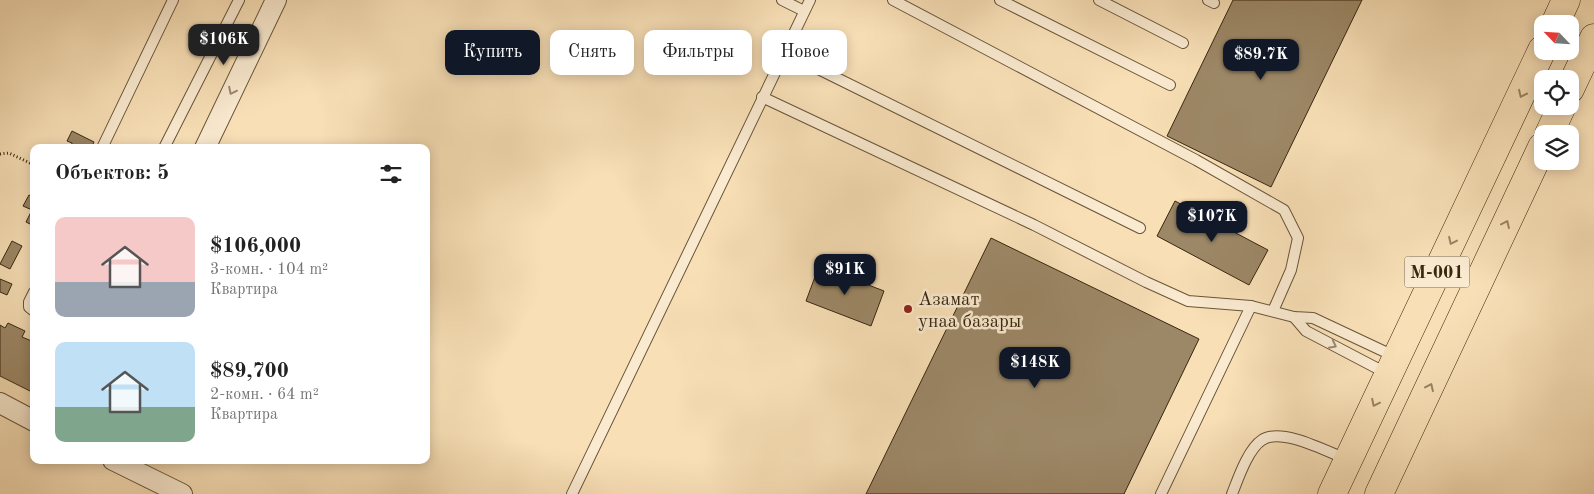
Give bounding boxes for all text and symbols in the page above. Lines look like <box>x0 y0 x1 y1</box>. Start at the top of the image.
north arrow <box>1534 15 1579 60</box>
map controls <box>1534 15 1579 170</box>
pin: $106K <box>189 23 259 66</box>
chip: Купить <box>445 30 540 75</box>
chip: Снять <box>550 30 634 75</box>
chip: Фильтры <box>644 30 752 75</box>
chip: Новое <box>762 30 847 75</box>
text: $106K <box>199 32 249 48</box>
pin: $89.7K <box>1220 38 1302 81</box>
text: $89.7K <box>1234 47 1288 63</box>
button: locate <box>1534 70 1579 115</box>
one-way arrow <box>227 86 238 95</box>
one-way arrow <box>1517 89 1528 98</box>
button: layers <box>1534 125 1579 170</box>
icon: filters <box>377 160 405 188</box>
text: Объектов: 5 <box>55 163 169 184</box>
pin: $107K <box>1177 200 1247 243</box>
text: $107K <box>1187 209 1237 225</box>
one-way arrow <box>1500 220 1511 229</box>
text: $106,000 <box>210 236 301 257</box>
one-way arrow <box>1448 236 1458 245</box>
icon: home <box>95 237 155 297</box>
pin: $91K <box>815 254 875 296</box>
road number: M-001 <box>1404 256 1470 288</box>
text: 3-комн. · 104 m² <box>210 262 328 278</box>
text: $91K <box>825 262 865 278</box>
text: Квартира <box>210 282 278 298</box>
place label: Азамат унаа базары <box>918 291 1021 332</box>
marker: Азамат унаа базары <box>902 303 914 315</box>
one-way arrow <box>1327 339 1336 349</box>
pin: $148K <box>1000 346 1070 389</box>
text: $148K <box>1010 355 1060 371</box>
text: $89,700 <box>210 361 289 382</box>
icon: home <box>95 362 155 422</box>
one-way arrow <box>1423 383 1434 392</box>
text: 2-комн. · 64 m² <box>210 387 319 403</box>
one-way arrow <box>1371 398 1381 407</box>
text: Квартира <box>210 407 278 423</box>

